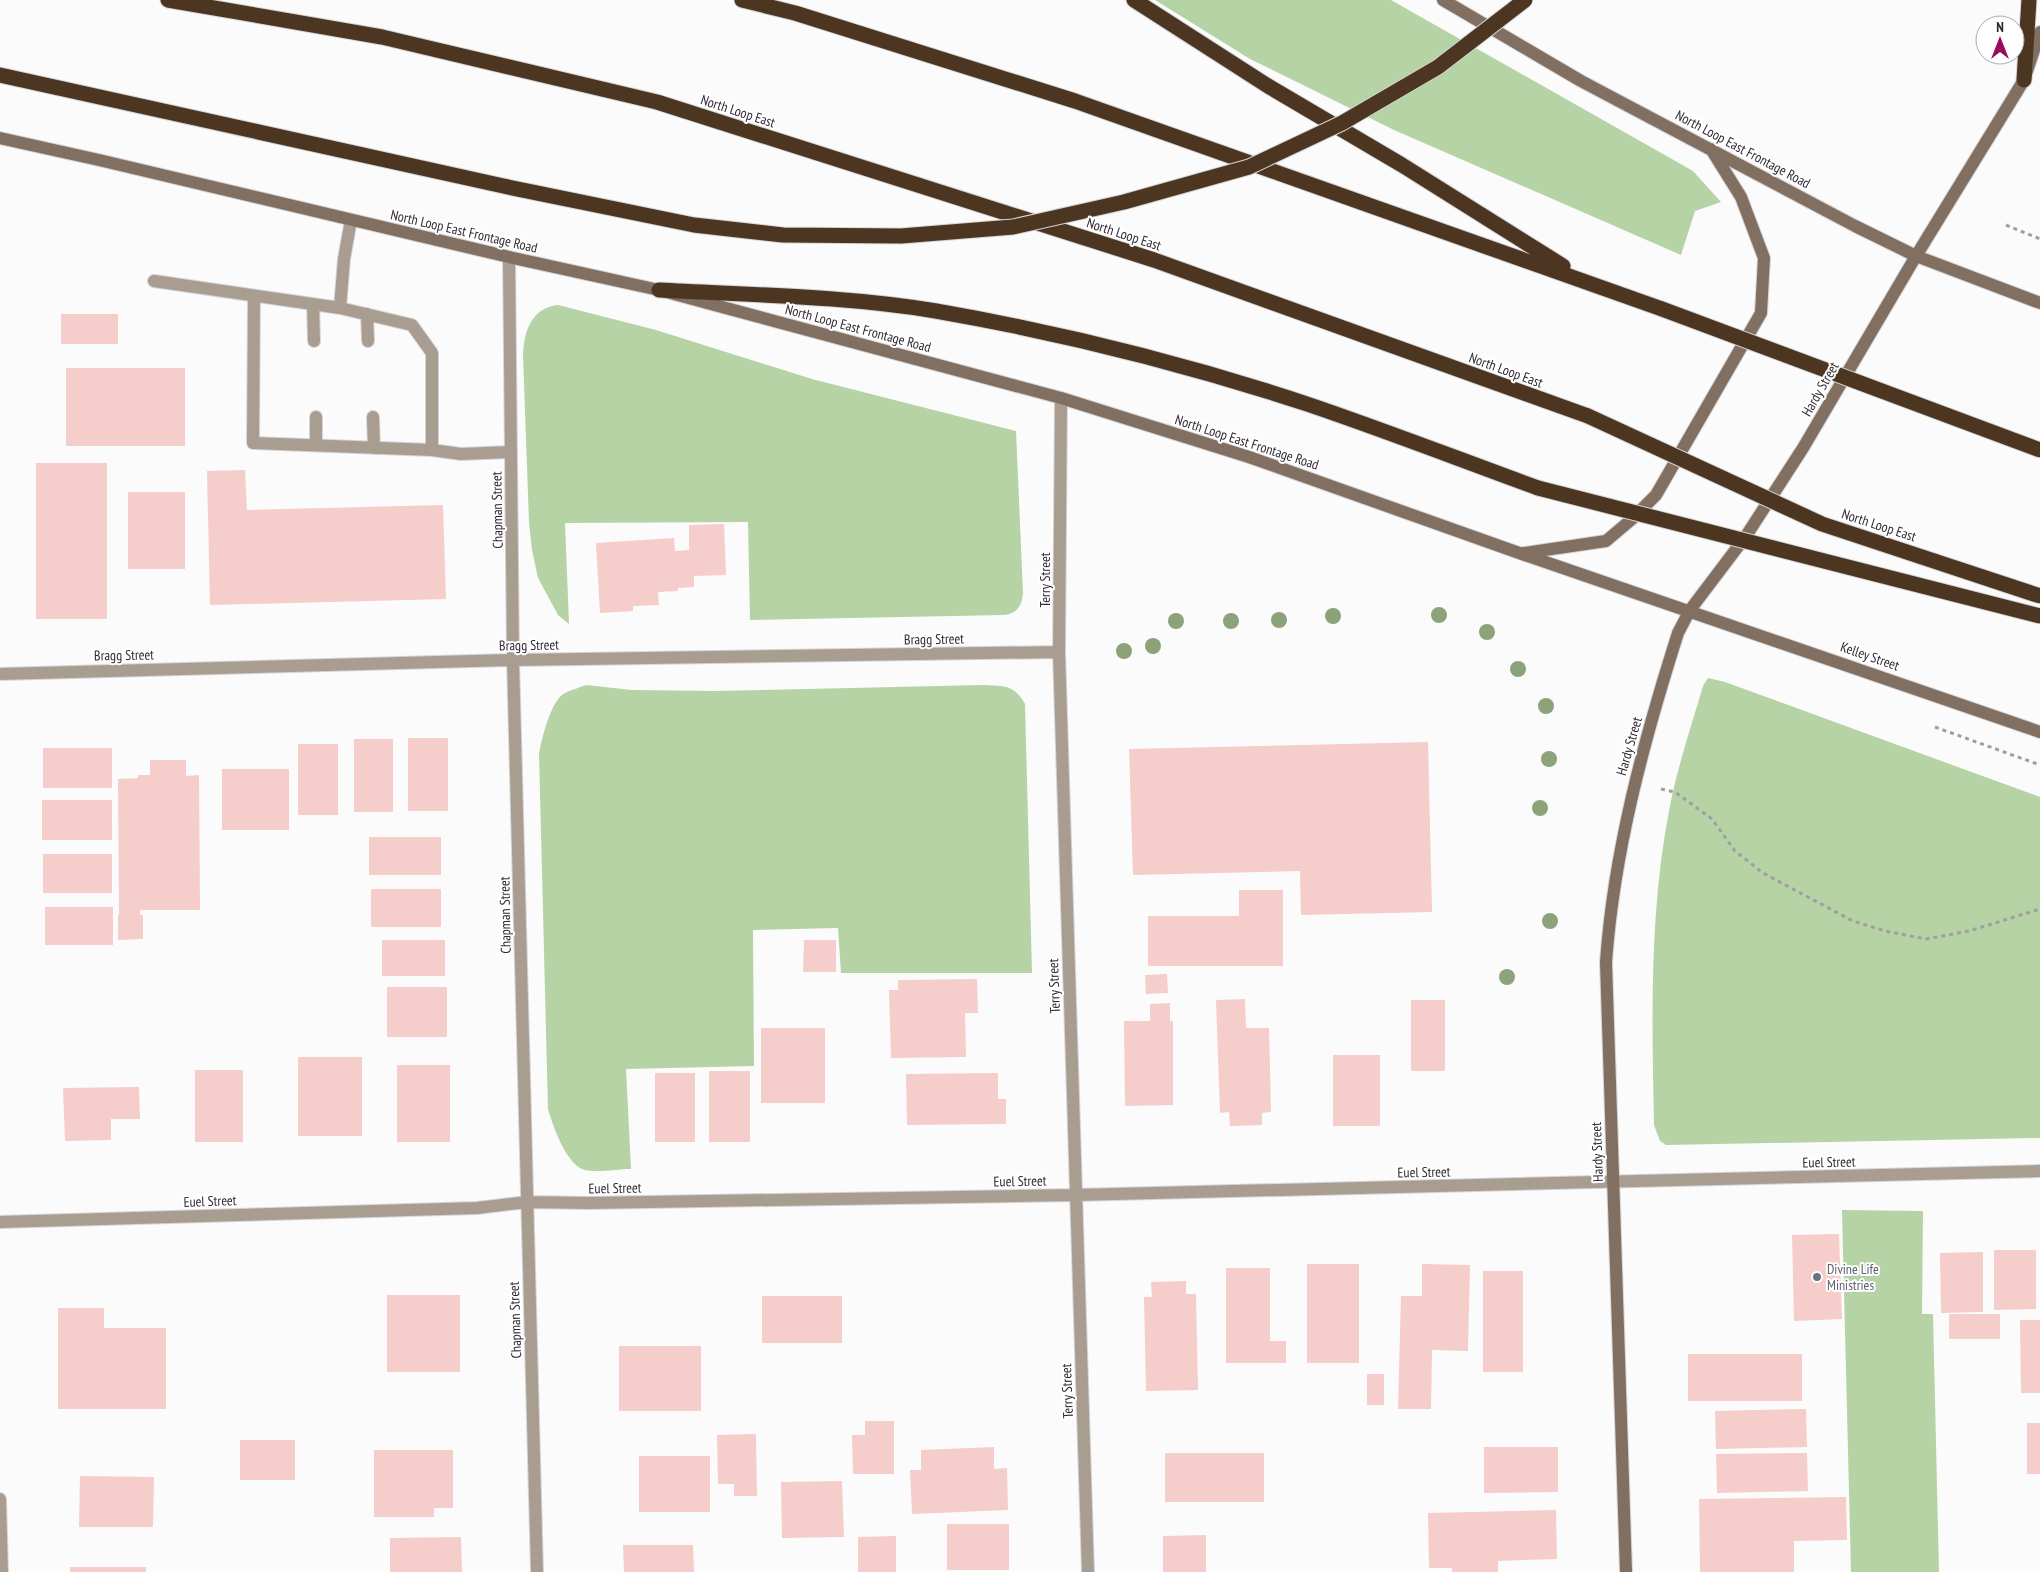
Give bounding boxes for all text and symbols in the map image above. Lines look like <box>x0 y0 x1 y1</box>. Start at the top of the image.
north arrow <box>1975 15 2025 65</box>
text: N <box>1996 18 2004 36</box>
street label: North Loop East <box>698 90 778 132</box>
street label: North Loop East Frontage Road <box>1672 106 1814 192</box>
street label: North Loop East Frontage Road <box>389 205 539 257</box>
street label: North Loop East <box>1084 213 1164 255</box>
street label: North Loop East Frontage Road <box>783 300 933 356</box>
street label: North Loop East <box>1467 348 1546 392</box>
street label: Hardy Street <box>1797 358 1843 419</box>
street label: North Loop East Frontage Road <box>1173 410 1321 474</box>
street label: Chapman Street <box>487 471 507 549</box>
street label: North Loop East <box>1839 504 1919 546</box>
street label: Terry Street <box>1036 552 1054 608</box>
street label: Bragg Street <box>904 629 964 649</box>
street label: Bragg Street <box>499 635 559 655</box>
street label: Kelley Street <box>1838 638 1902 674</box>
street label: Bragg Street <box>94 645 154 665</box>
street label: Hardy Street <box>1612 715 1646 777</box>
street label: Chapman Street <box>495 876 515 954</box>
street label: Terry Street <box>1044 958 1064 1014</box>
street label: Hardy Street <box>1587 1122 1607 1182</box>
street label: Euel Street <box>1802 1153 1856 1171</box>
street label: Euel Street <box>1397 1163 1451 1181</box>
street label: Euel Street <box>993 1172 1047 1190</box>
street label: Euel Street <box>588 1179 642 1197</box>
street label: Euel Street <box>183 1191 237 1211</box>
place label: Divine Life Ministries <box>1827 1260 1879 1294</box>
marker: Divine Life Ministries <box>1811 1271 1823 1283</box>
street label: Chapman Street <box>505 1281 525 1359</box>
street label: Terry Street <box>1057 1363 1077 1419</box>

